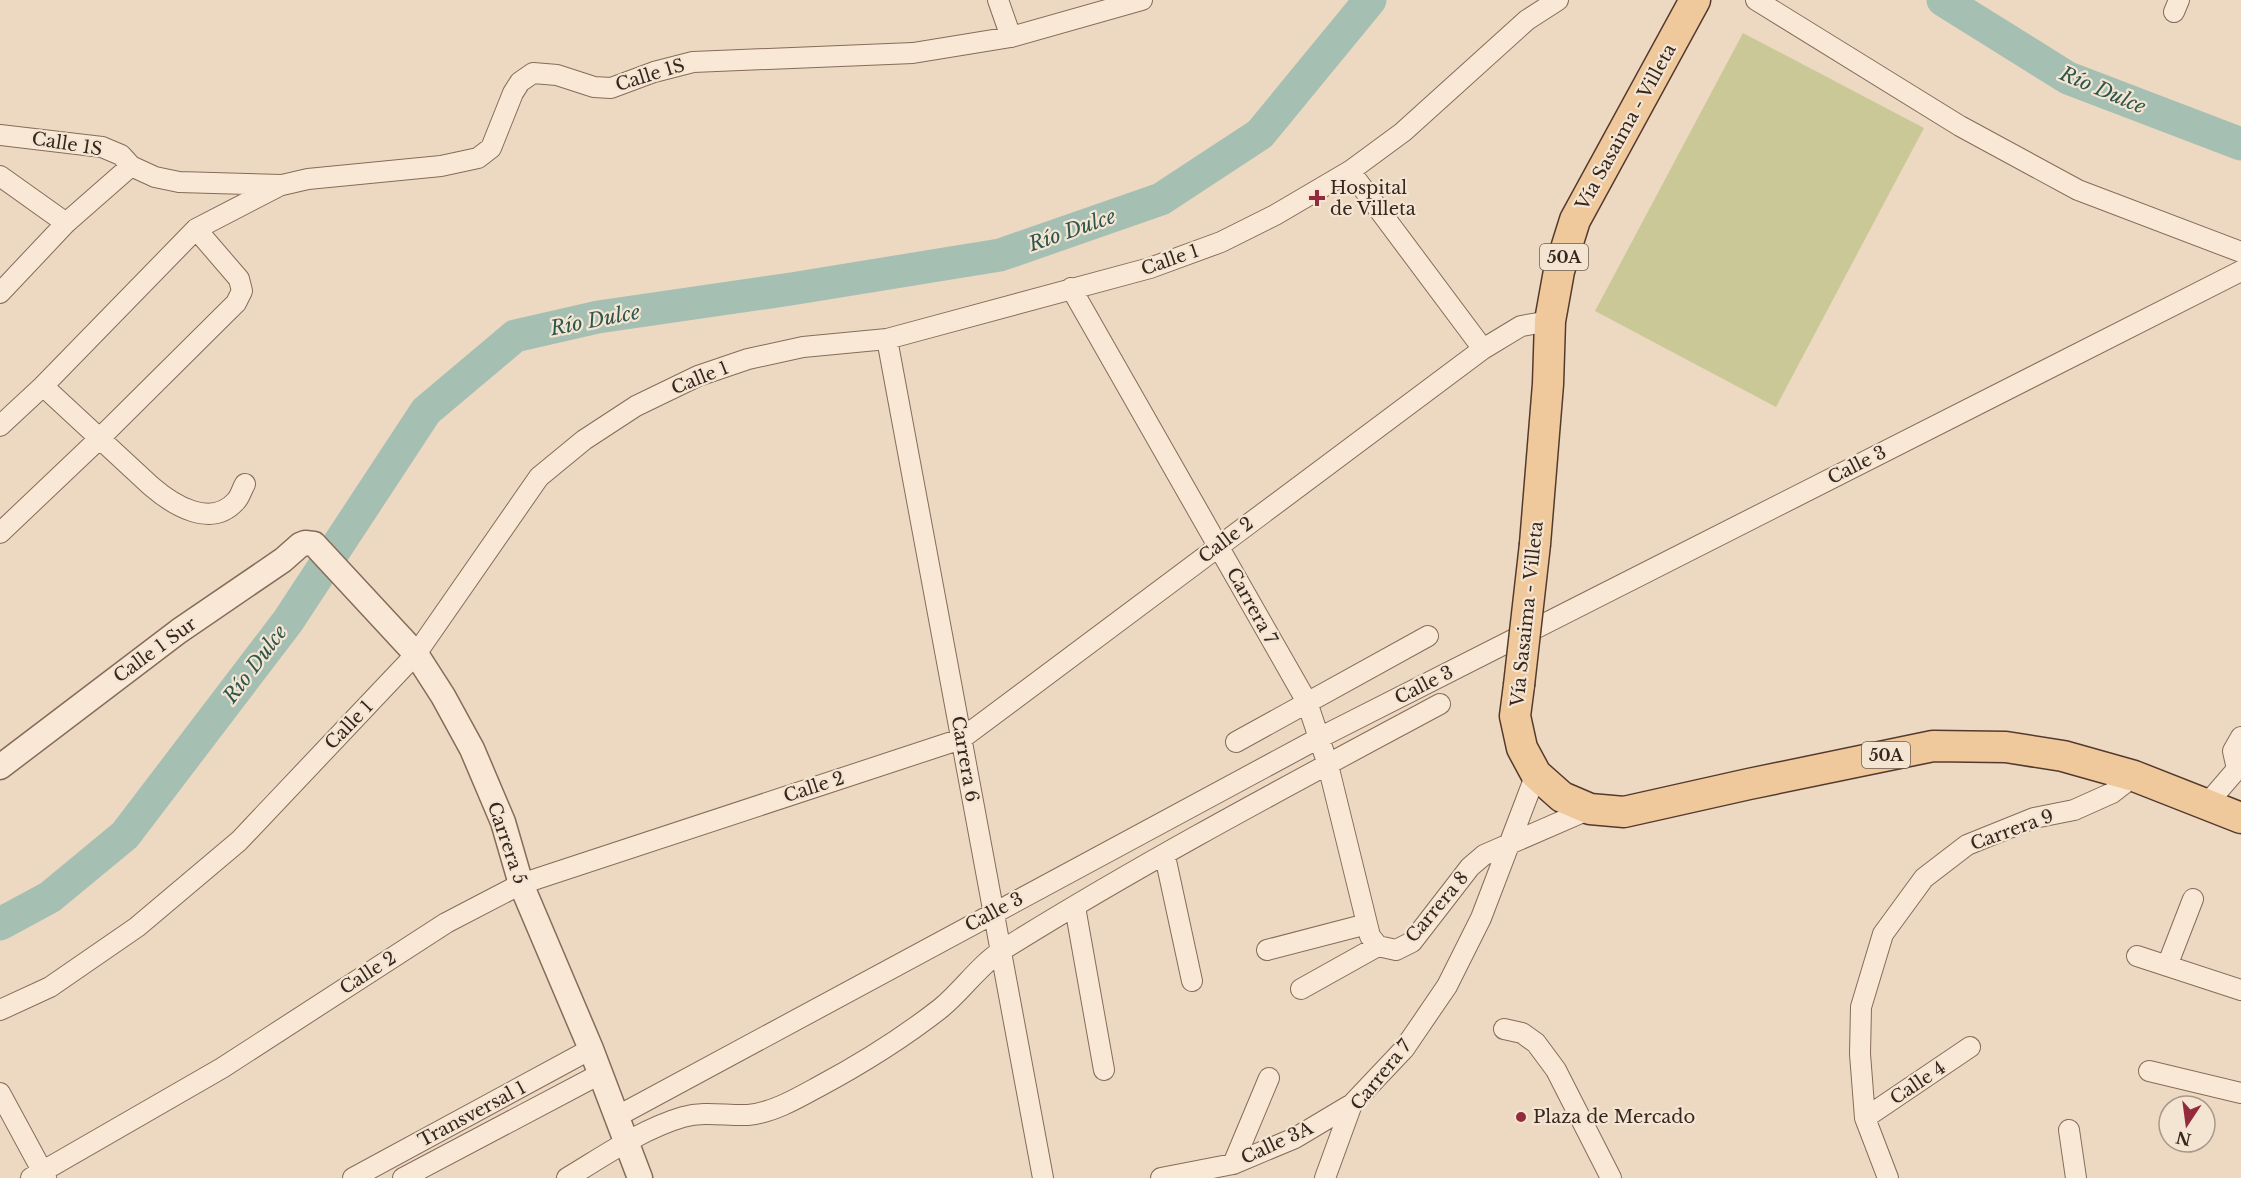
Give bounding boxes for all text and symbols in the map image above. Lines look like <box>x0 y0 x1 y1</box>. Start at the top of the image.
street label: Vía Sasaima - Villeta <box>1571 40 1681 215</box>
street label: Calle 1S <box>613 54 687 96</box>
water label: Río Dulce <box>2056 61 2149 119</box>
street label: Calle 1S <box>30 128 104 160</box>
place label: Hospital de Villeta <box>1330 177 1416 220</box>
marker: Hospital de Villeta <box>1308 189 1326 207</box>
water label: Río Dulce <box>1024 204 1119 256</box>
street label: Calle 1 <box>1138 240 1202 280</box>
road number: 50A <box>1540 244 1588 270</box>
water label: Río Dulce <box>547 300 642 341</box>
street label: Calle 1 <box>668 357 732 399</box>
street label: Calle 3 <box>1824 441 1890 489</box>
street label: Calle 2 <box>1194 512 1258 568</box>
street label: Vía Sasaima - Villeta <box>1506 520 1548 709</box>
street label: Carrera 7 <box>1222 564 1283 649</box>
street label: Calle 1 Sur <box>109 612 201 687</box>
water label: Río Dulce <box>218 621 292 708</box>
street label: Calle 3 <box>1391 661 1457 709</box>
street label: Calle 1 <box>320 696 378 754</box>
street label: Carrera 6 <box>947 714 983 804</box>
road number: 50A <box>1862 742 1910 768</box>
street label: Calle 2 <box>781 767 847 807</box>
street label: Carrera 5 <box>483 799 531 887</box>
street label: Carrera 9 <box>1967 805 2057 855</box>
street label: Carrera 8 <box>1401 867 1473 947</box>
street label: Calle 3 <box>961 888 1027 936</box>
street label: Calle 2 <box>336 947 400 999</box>
street label: Carrera 7 <box>1346 1035 1417 1115</box>
street label: Calle 4 <box>1886 1057 1950 1109</box>
street label: Transversal 1 <box>414 1076 530 1152</box>
north arrow <box>2157 1094 2217 1154</box>
place label: Plaza de Mercado <box>1533 1106 1695 1128</box>
marker: Plaza de Mercado <box>1514 1110 1528 1124</box>
street label: Calle 3A <box>1238 1116 1317 1169</box>
text: N <box>2174 1127 2193 1150</box>

